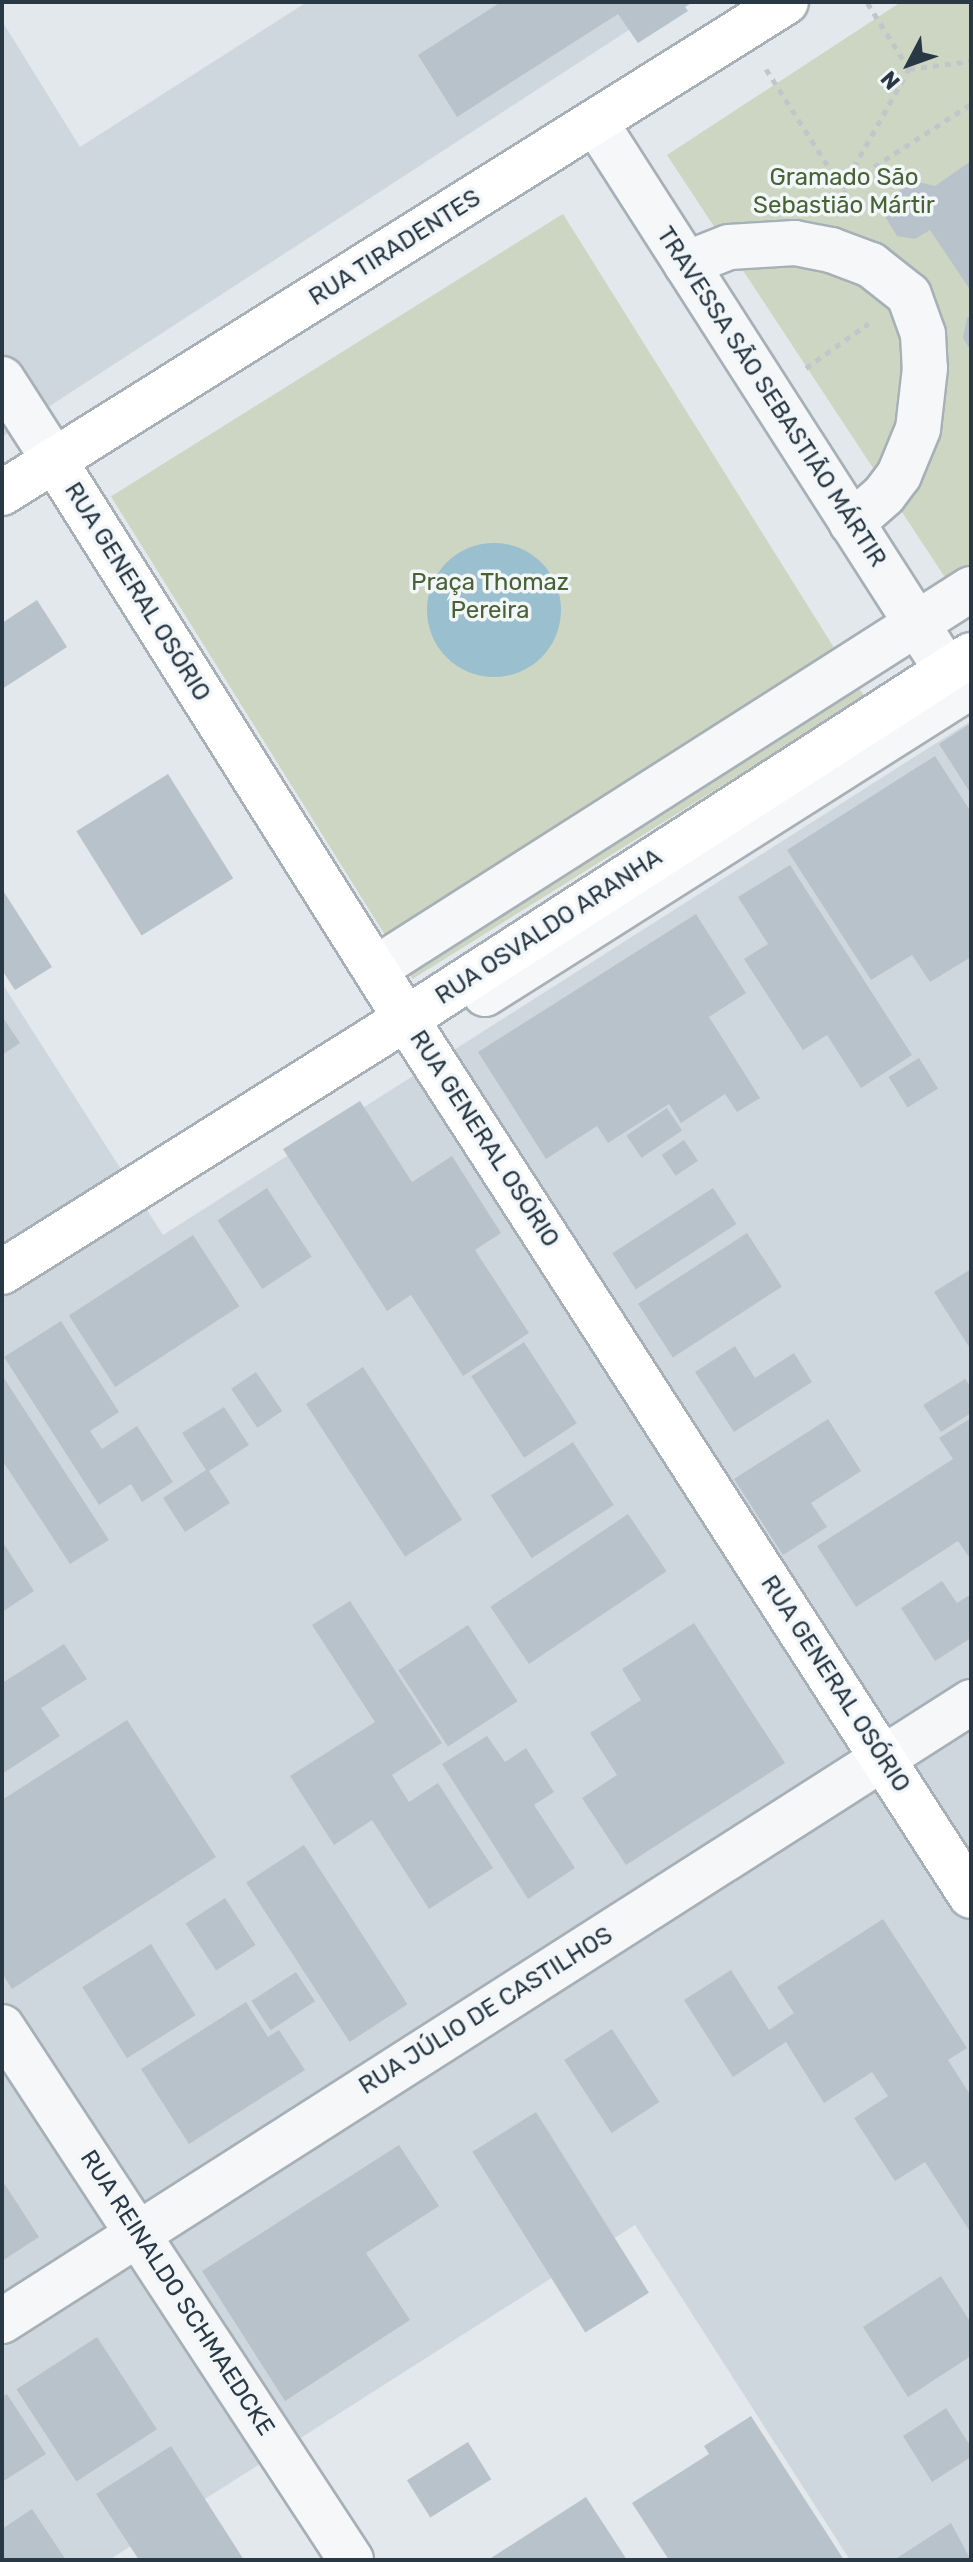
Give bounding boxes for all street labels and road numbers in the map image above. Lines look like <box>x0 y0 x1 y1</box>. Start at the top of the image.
street label: RUA TIRADENTES <box>304 183 486 313</box>
street label: TRAVESSA SÃO SEBASTIÃO MÁRTIR <box>650 221 892 573</box>
street label: RUA GENERAL OSÓRIO <box>58 477 216 707</box>
street label: RUA OSVALDO ARANHA <box>430 843 668 1011</box>
street label: RUA GENERAL OSÓRIO <box>403 1025 565 1253</box>
street label: RUA GENERAL OSÓRIO <box>754 1570 916 1798</box>
street label: RUA JÚLIO DE CASTILHOS <box>354 1921 618 2101</box>
street label: RUA REINALDO SCHMAEDCKE <box>74 2145 280 2441</box>

